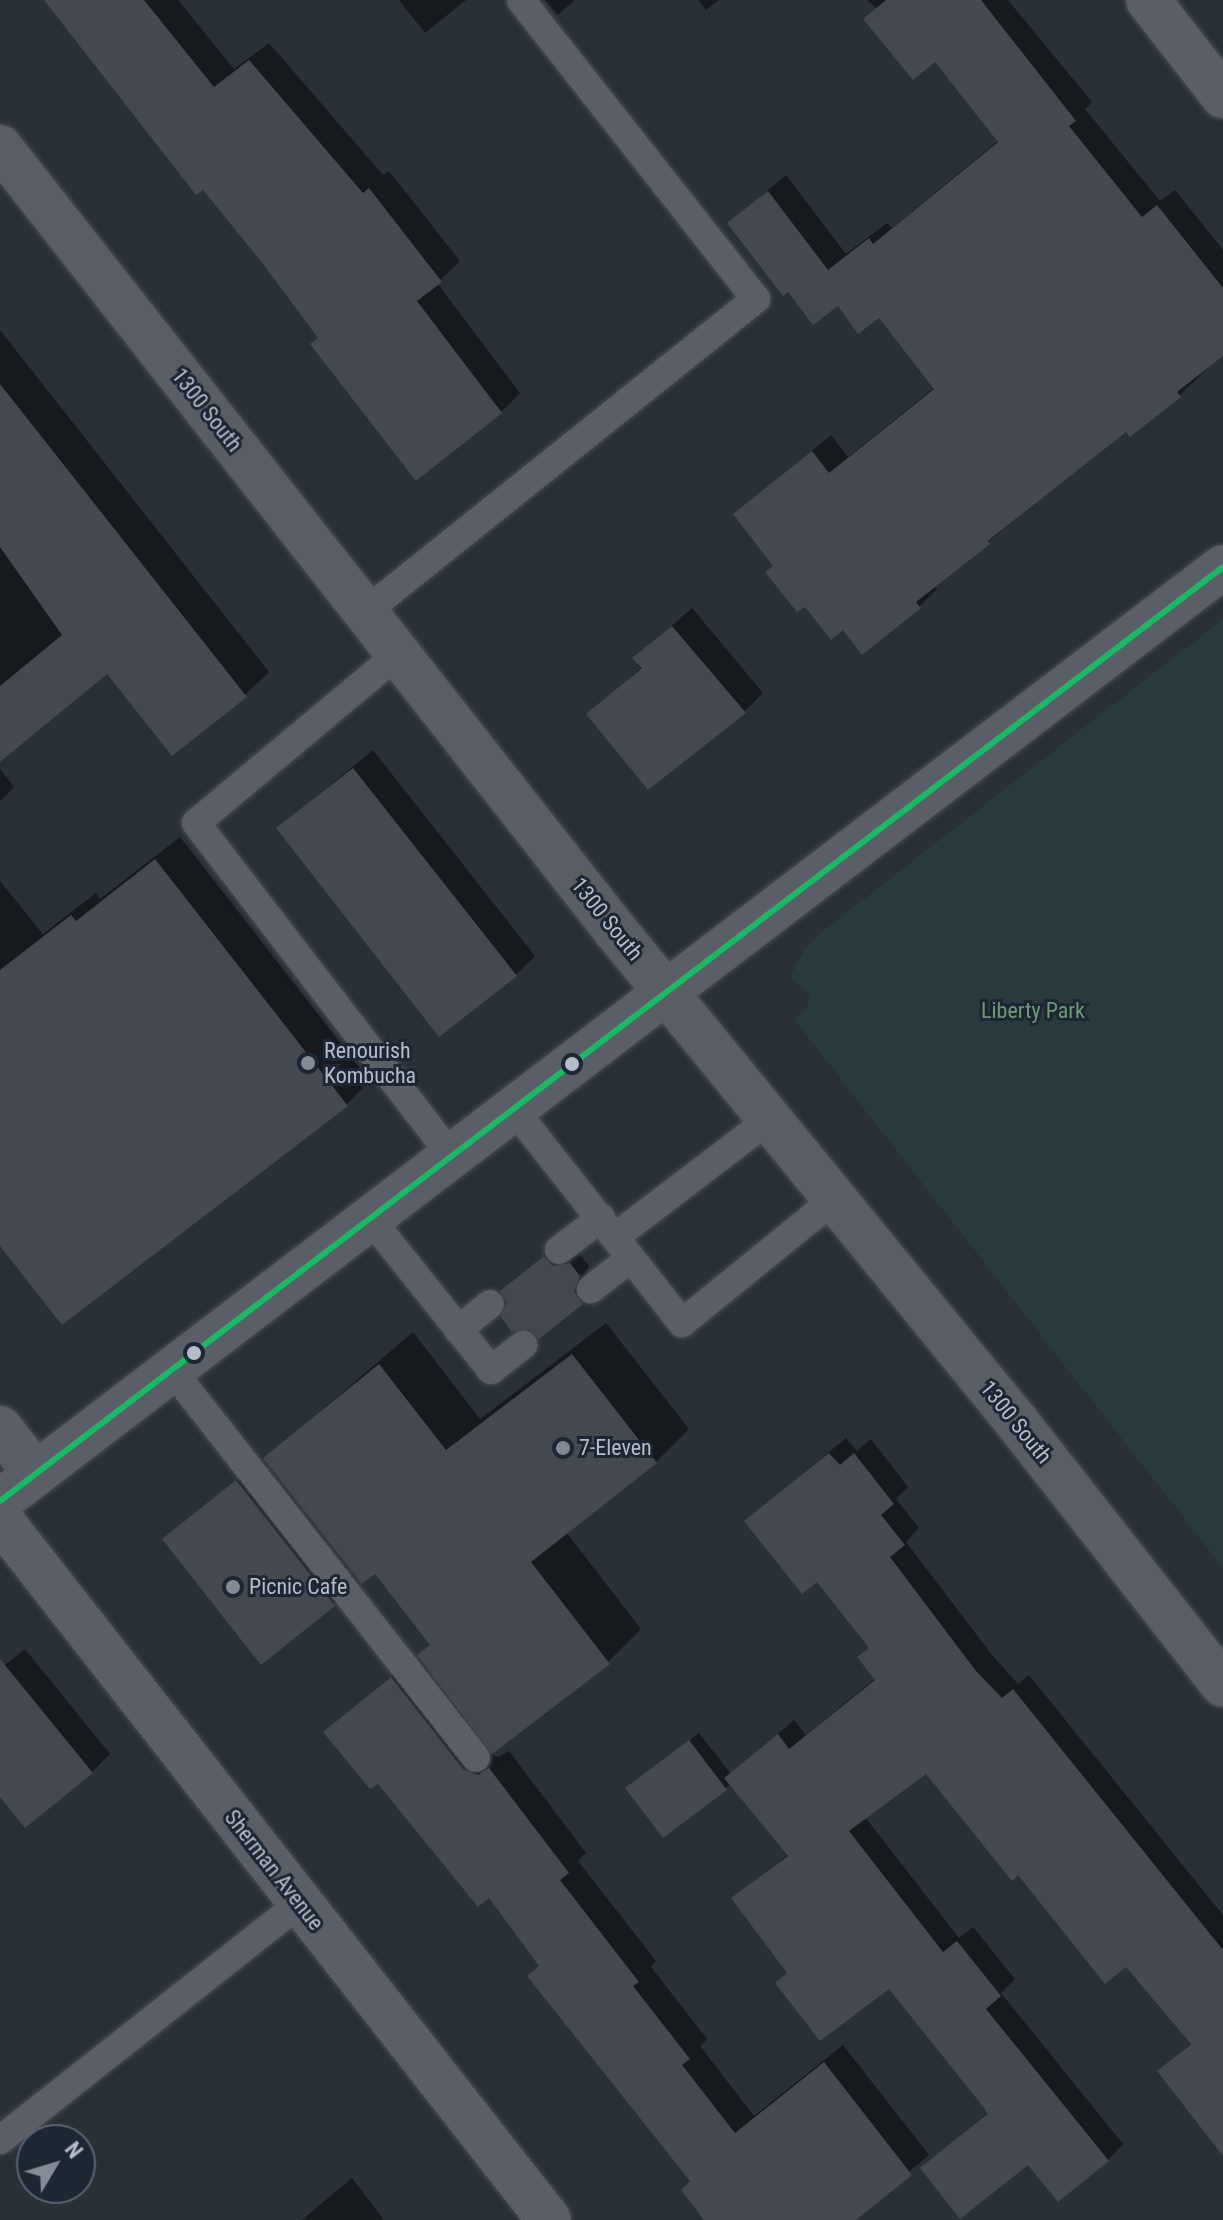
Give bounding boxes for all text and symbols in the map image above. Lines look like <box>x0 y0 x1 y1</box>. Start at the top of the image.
street label: 1300 South <box>166 363 248 457</box>
street label: 1300 South <box>566 872 648 966</box>
park label: Liberty Park <box>981 998 1085 1024</box>
place label: Renourish Kombucha <box>324 1037 416 1088</box>
marker: Renourish Kombucha <box>299 1054 317 1072</box>
unlabelled marker <box>564 1056 580 1072</box>
unlabelled marker <box>186 1345 202 1361</box>
street label: 1300 South <box>975 1375 1057 1469</box>
place label: 7-Eleven <box>579 1435 652 1461</box>
marker: 7-Eleven <box>554 1439 572 1457</box>
place label: Picnic Cafe <box>249 1574 347 1600</box>
marker: Picnic Cafe <box>224 1578 242 1596</box>
street label: Sherman Avenue <box>219 1805 329 1935</box>
north arrow <box>16 2124 96 2204</box>
text: N <box>60 2137 88 2163</box>

